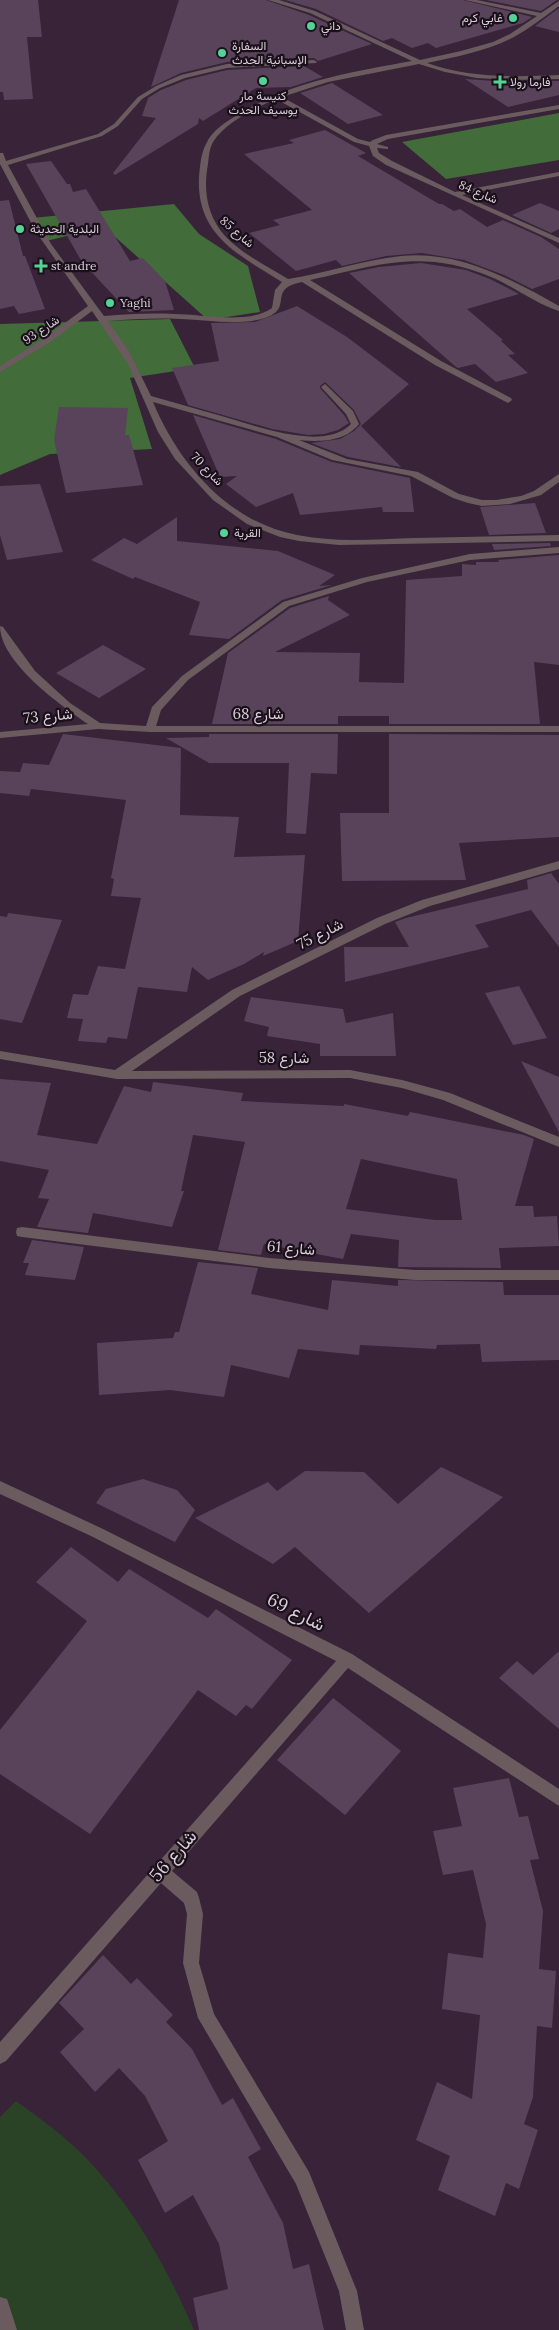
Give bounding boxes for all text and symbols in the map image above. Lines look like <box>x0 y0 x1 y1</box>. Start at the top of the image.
place label: غابي كرم <box>462 10 503 28</box>
marker: غابي كرم <box>507 12 519 24</box>
place label: داني <box>321 18 341 36</box>
marker: داني <box>305 20 317 32</box>
place label: السفارة الإسبانية الحدث <box>232 38 307 68</box>
marker: السفارة الإسبانية الحدث <box>216 47 228 59</box>
place label: فارما رولا <box>510 74 551 90</box>
marker: كنيسة مار يوسيف الحدث <box>257 75 269 87</box>
marker: فارما رولا <box>494 76 506 88</box>
place label: كنيسة مار يوسيف الحدث <box>228 88 298 118</box>
street label: شارع 84 <box>456 177 500 208</box>
street label: شارع 85 <box>216 213 258 252</box>
place label: البلدية الحديثة <box>30 221 99 236</box>
marker: البلدية الحديثة <box>14 223 26 235</box>
place label: st andre <box>51 258 97 273</box>
marker: st andre <box>35 260 47 272</box>
place label: Yaghi <box>119 295 151 310</box>
marker: Yaghi <box>104 297 116 309</box>
street label: شارع 93 <box>20 312 63 349</box>
street label: شارع 70 <box>187 449 227 490</box>
place label: القرية <box>234 525 261 541</box>
marker: القرية <box>218 527 230 539</box>
street label: شارع 73 <box>23 704 74 729</box>
street label: شارع 68 <box>232 704 284 725</box>
street label: شارع 75 <box>294 914 347 955</box>
street label: شارع 58 <box>259 1048 310 1069</box>
street label: شارع 61 <box>266 1236 316 1261</box>
street label: شارع 69 <box>263 1587 329 1637</box>
street label: شارع 56 <box>144 1825 202 1887</box>

